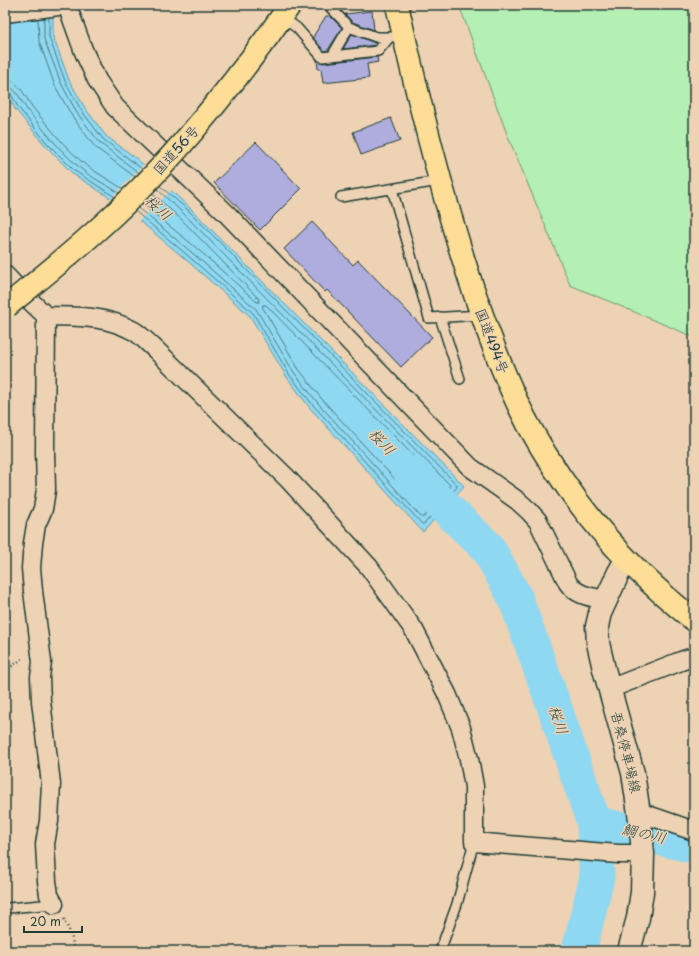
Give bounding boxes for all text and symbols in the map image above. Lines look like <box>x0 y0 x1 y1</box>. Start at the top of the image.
street label: 国道56号 <box>148 120 204 179</box>
water label: 桜川 <box>140 188 178 225</box>
street label: 国道494号 <box>470 305 515 377</box>
water label: 桜川 <box>364 422 402 460</box>
water label: 桜川 <box>544 702 575 737</box>
street label: 吾桑停車場線 <box>606 709 647 795</box>
water label: 鯛の川 <box>620 816 669 849</box>
scale bar <box>24 908 82 934</box>
text: 20 m <box>30 912 61 930</box>

